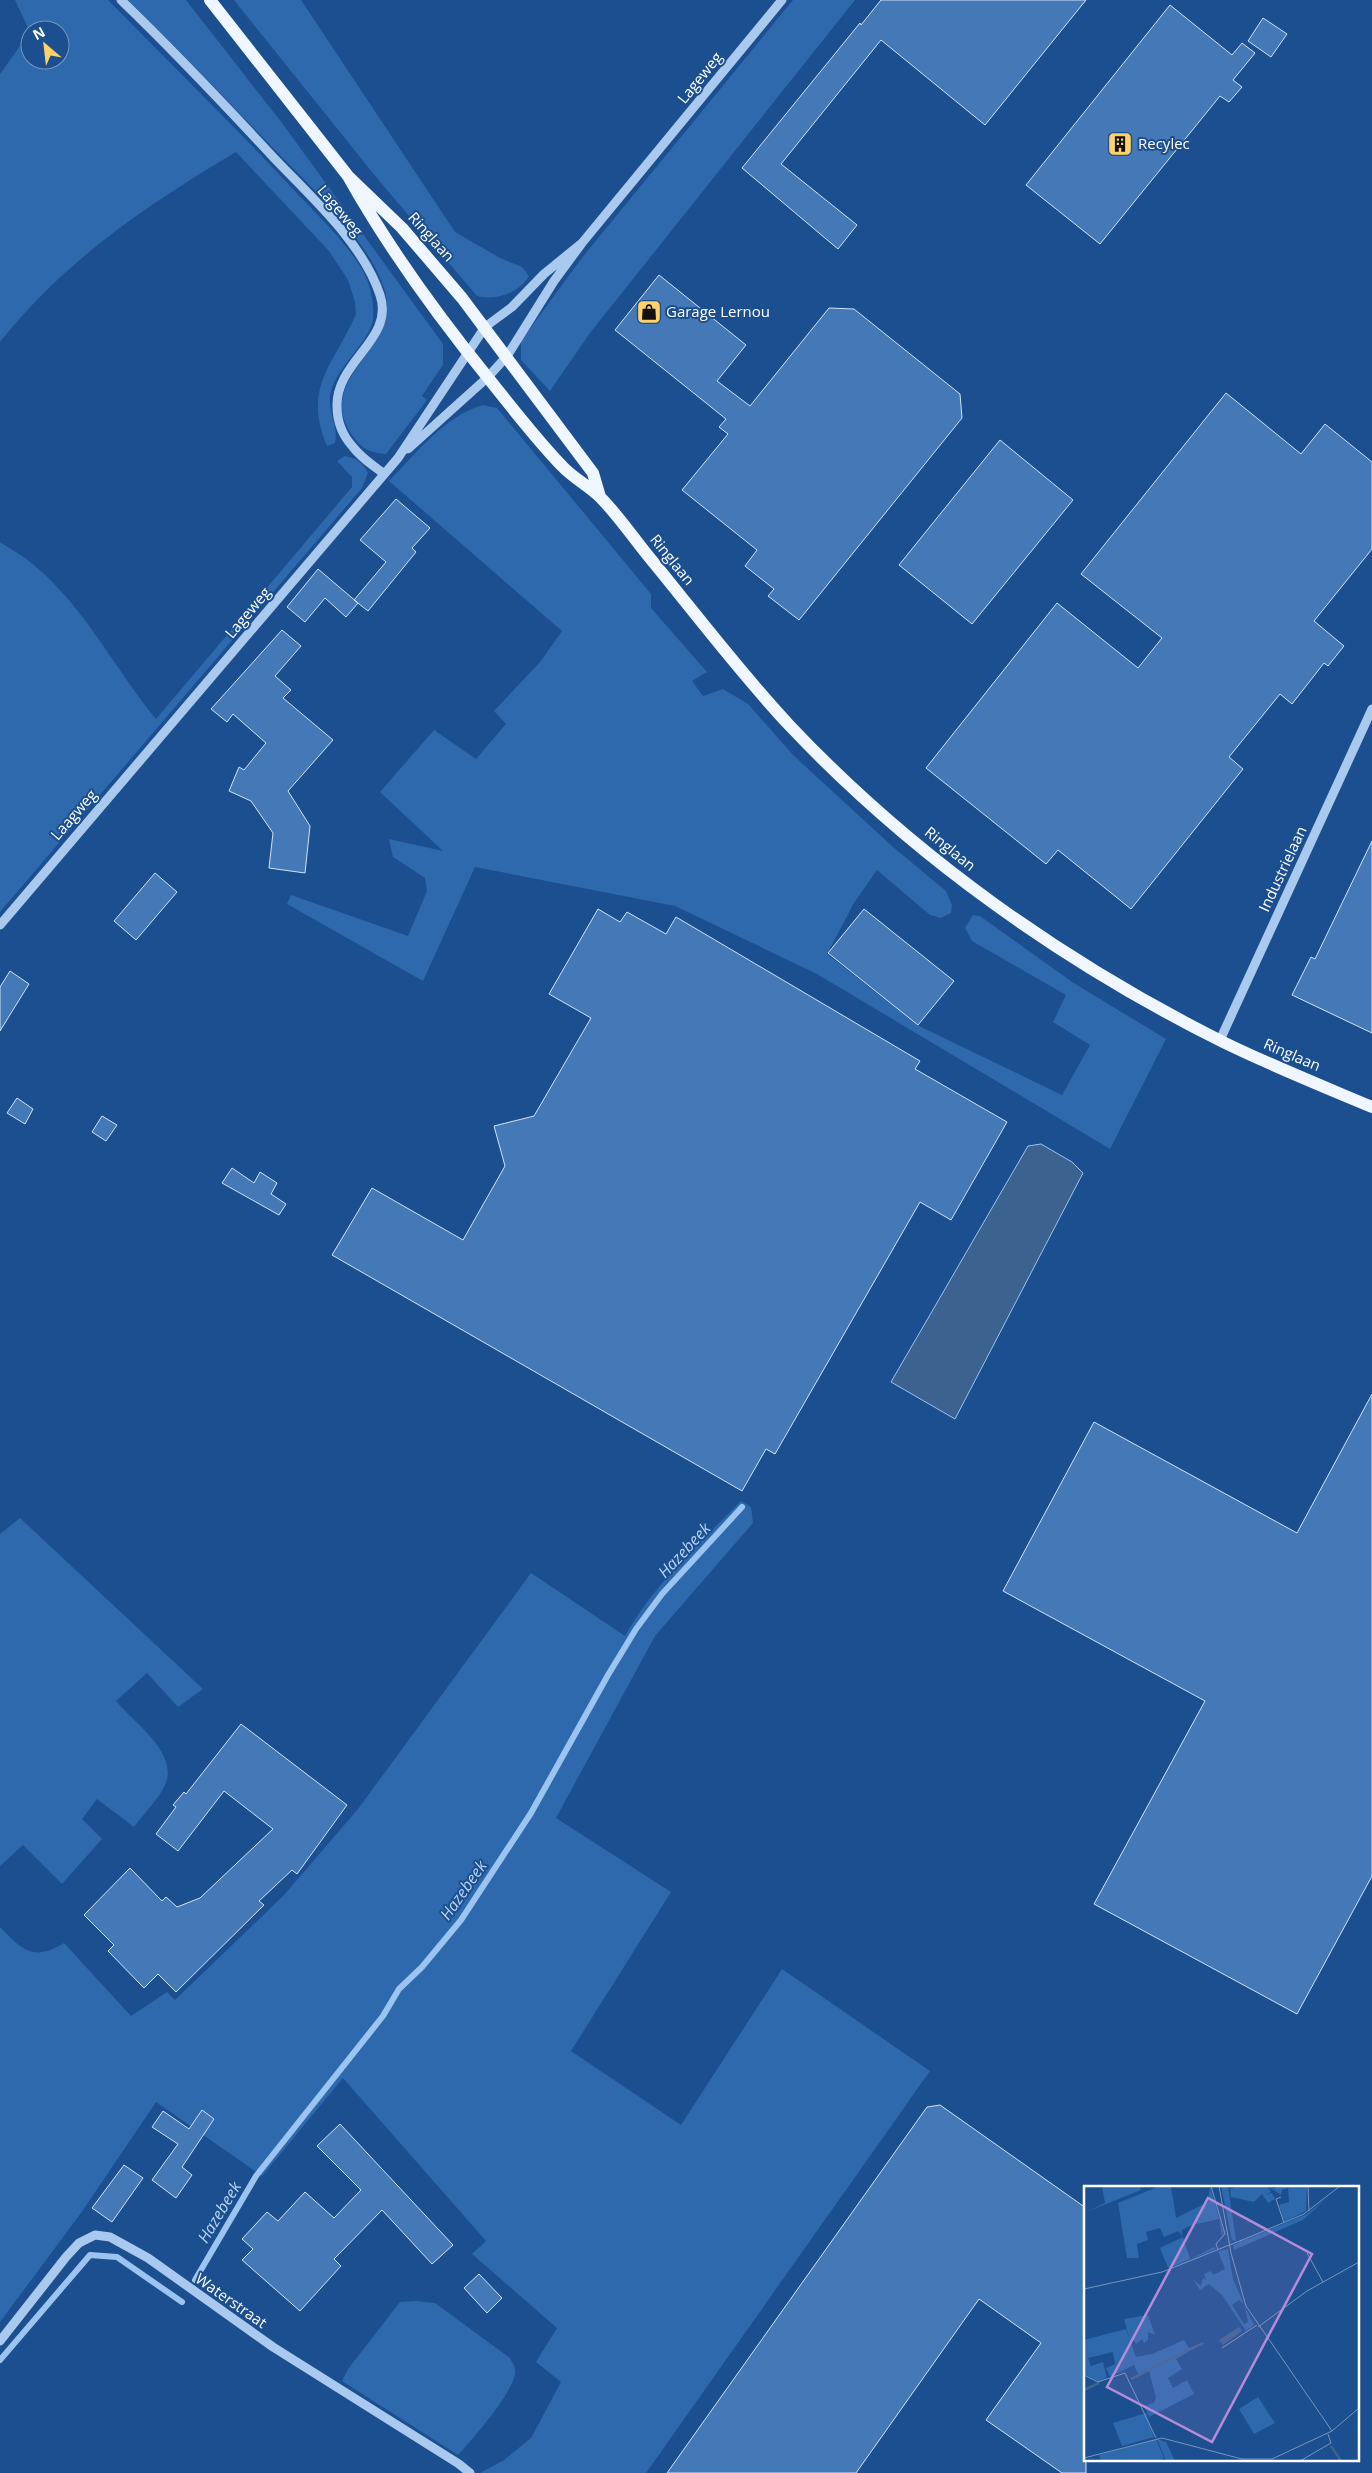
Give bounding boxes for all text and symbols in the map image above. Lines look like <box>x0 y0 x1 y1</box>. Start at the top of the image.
north arrow <box>20 20 70 70</box>
text: N <box>29 22 48 44</box>
street label: Lageweg <box>672 47 726 107</box>
building icon: Recylec <box>1107 131 1133 157</box>
place label: Recylec <box>1138 133 1190 153</box>
street label: Lageweg <box>314 181 368 240</box>
street label: Ringlaan <box>404 207 459 265</box>
shop icon: Garage Lernou <box>636 299 662 325</box>
place label: Garage Lernou <box>666 301 770 321</box>
street label: Ringlaan <box>646 530 699 589</box>
street label: Lageweg <box>220 583 274 642</box>
street label: Laagweg <box>46 785 101 844</box>
street label: Ringlaan <box>921 822 980 875</box>
street label: Industrielaan <box>1254 823 1311 915</box>
street label: Ringlaan <box>1261 1033 1324 1075</box>
water label: Hazebeek <box>653 1517 716 1582</box>
water label: Hazebeek <box>434 1855 492 1924</box>
water label: Hazebeek <box>192 2176 247 2247</box>
inset map <box>1084 2186 1360 2460</box>
street label: Waterstraat <box>192 2268 271 2332</box>

